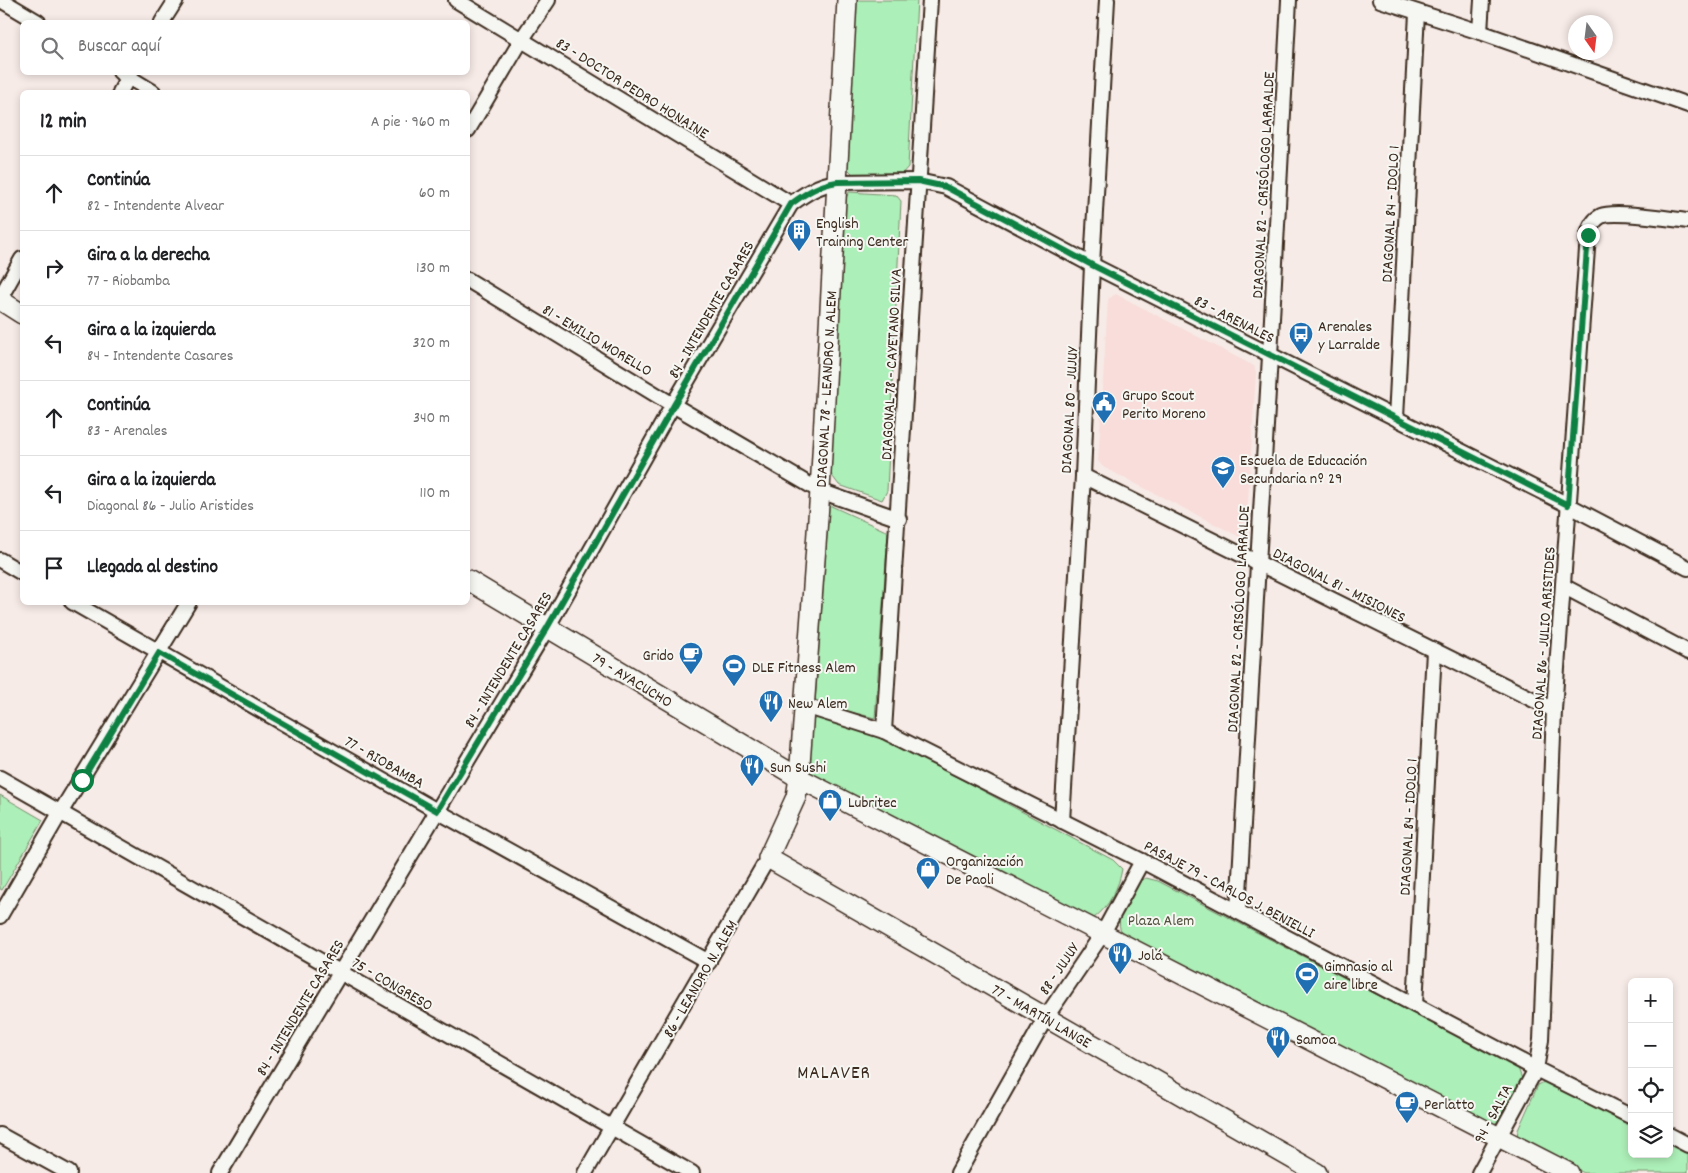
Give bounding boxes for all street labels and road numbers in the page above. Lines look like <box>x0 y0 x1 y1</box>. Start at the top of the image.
street label: 83 - DOCTOR PEDRO HONAINE <box>551 33 713 146</box>
street label: DIAGONAL 82 - CRISÓLOGO LARRALDE <box>1247 70 1282 299</box>
street label: DIAGONAL 84 - IDOLO 1 <box>1376 145 1407 283</box>
street label: 84 - INTENDENTE CASARES <box>663 237 761 383</box>
street label: DIAGONAL 78 - CAYETANO SILVA <box>876 267 909 461</box>
street label: DIAGONAL 78 - LEANDRO N. ALEM <box>811 290 844 488</box>
street label: 83 - ARENALES <box>1190 290 1278 350</box>
street label: 81 - EMILIO MORELLO <box>537 299 656 383</box>
street label: DIAGONAL 80 - JUJUY <box>1056 345 1085 474</box>
street label: DIAGONAL 82 - CRISÓLOGO LARRALDE <box>1222 504 1257 733</box>
street label: DIAGONAL 81 - MISIONES <box>1268 543 1409 630</box>
street label: DIAGONAL 86 - JULIO ARISTIDES <box>1526 546 1563 740</box>
street label: 84 - INTENDENTE CASARES <box>459 588 559 733</box>
street label: 79 - AYACUCHO <box>587 648 676 714</box>
street label: 77 - RIOBAMBA <box>339 731 428 796</box>
street label: DIAGONAL 84 - IDOLO 1 <box>1394 758 1425 896</box>
street label: PASAJE 79 - CARLOS J. BENIELLI <box>1139 835 1319 945</box>
street label: 86 - LEANDRO N. ALEM <box>658 916 744 1042</box>
street label: 84 - INTENDENTE CASARES <box>251 936 351 1081</box>
street label: 88 - JUJUY <box>1034 938 1087 1000</box>
street label: 75 - CONGRESO <box>347 953 437 1018</box>
street label: 77 - MARTÍN LANGE <box>987 979 1096 1055</box>
street label: 94 - SALTA <box>1469 1080 1520 1148</box>

